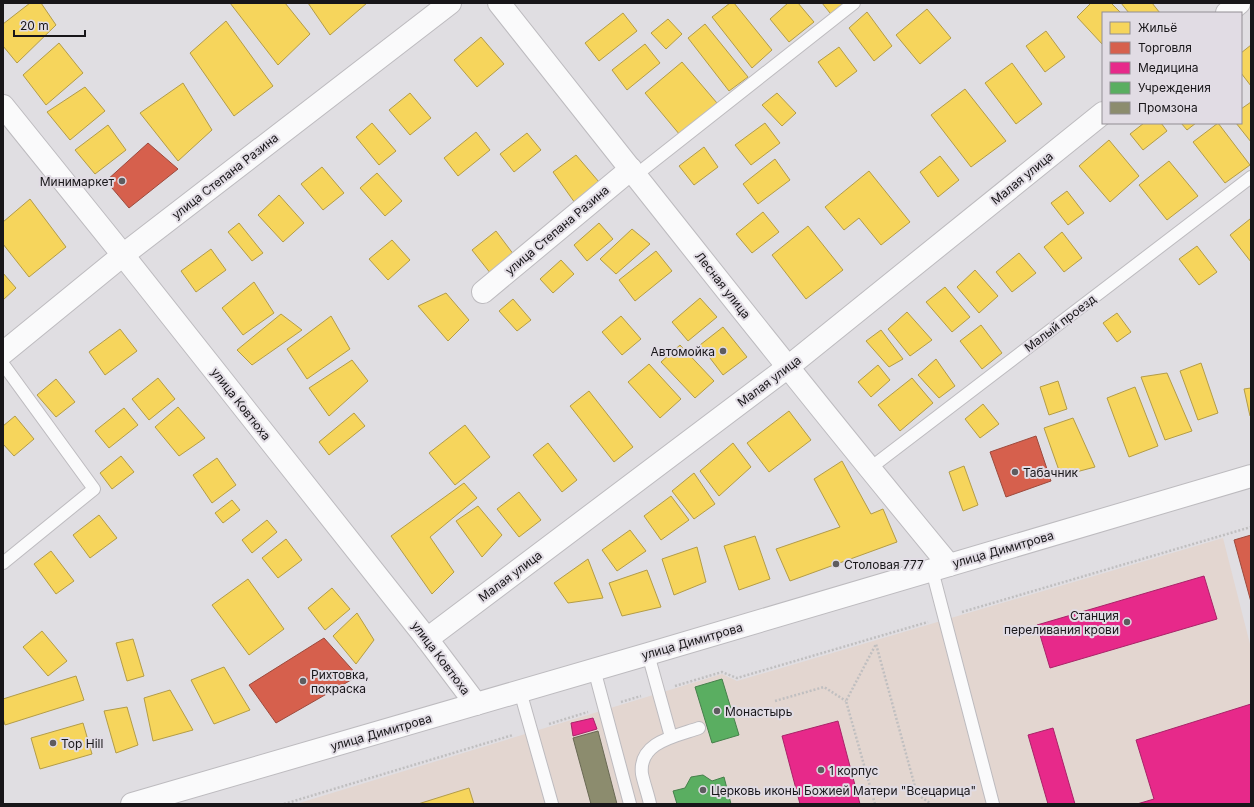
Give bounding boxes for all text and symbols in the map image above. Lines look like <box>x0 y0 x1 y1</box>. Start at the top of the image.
scale bar <box>14 12 85 38</box>
legend <box>1102 12 1242 124</box>
text: 20 m <box>20 18 49 33</box>
text: Жильё <box>1138 20 1177 35</box>
text: Торговля <box>1138 40 1192 55</box>
text: Медицина <box>1138 60 1199 75</box>
text: Учреждения <box>1138 80 1211 95</box>
text: Промзона <box>1138 100 1198 115</box>
street label: улица Степана Разина <box>169 130 281 222</box>
street label: Малая улица <box>988 148 1056 208</box>
place label: Минимаркет <box>40 174 114 189</box>
marker: Минимаркет <box>117 176 127 186</box>
street label: улица Степана Разина <box>502 182 612 278</box>
street label: Лесная улица <box>692 249 754 321</box>
street label: Малый проезд <box>1021 291 1099 355</box>
place label: Автомойка <box>651 344 715 359</box>
marker: Автомойка <box>718 346 728 356</box>
street label: Малая улица <box>734 352 804 410</box>
street label: улица Ковтюха <box>208 365 274 443</box>
place label: Табачник <box>1023 465 1079 480</box>
marker: Табачник <box>1010 467 1020 477</box>
street label: улица Димитрова <box>951 527 1055 571</box>
street label: Малая улица <box>475 547 545 605</box>
place label: Столовая 777 <box>844 557 924 572</box>
marker: Столовая 777 <box>831 559 841 569</box>
place label: Станция переливания крови <box>1004 608 1119 637</box>
marker: Станция переливания крови <box>1122 617 1132 627</box>
street label: улица Ковтюха <box>409 618 473 698</box>
street label: улица Димитрова <box>640 619 744 663</box>
place label: Рихтовка, покраска <box>311 667 369 696</box>
marker: Рихтовка, покраска <box>298 676 308 686</box>
place label: Монастырь <box>725 704 793 719</box>
marker: Монастырь <box>712 706 722 716</box>
street label: улица Димитрова <box>329 710 433 754</box>
place label: Top Hill <box>61 736 103 751</box>
marker: Top Hill <box>48 738 58 748</box>
place label: 1 корпус <box>829 763 878 778</box>
marker: 1 корпус <box>816 765 826 775</box>
place label: Церковь иконы Божией Матери "Всецарица" <box>711 783 976 798</box>
marker: Церковь иконы Божией Матери "Всецарица" <box>698 785 708 795</box>

